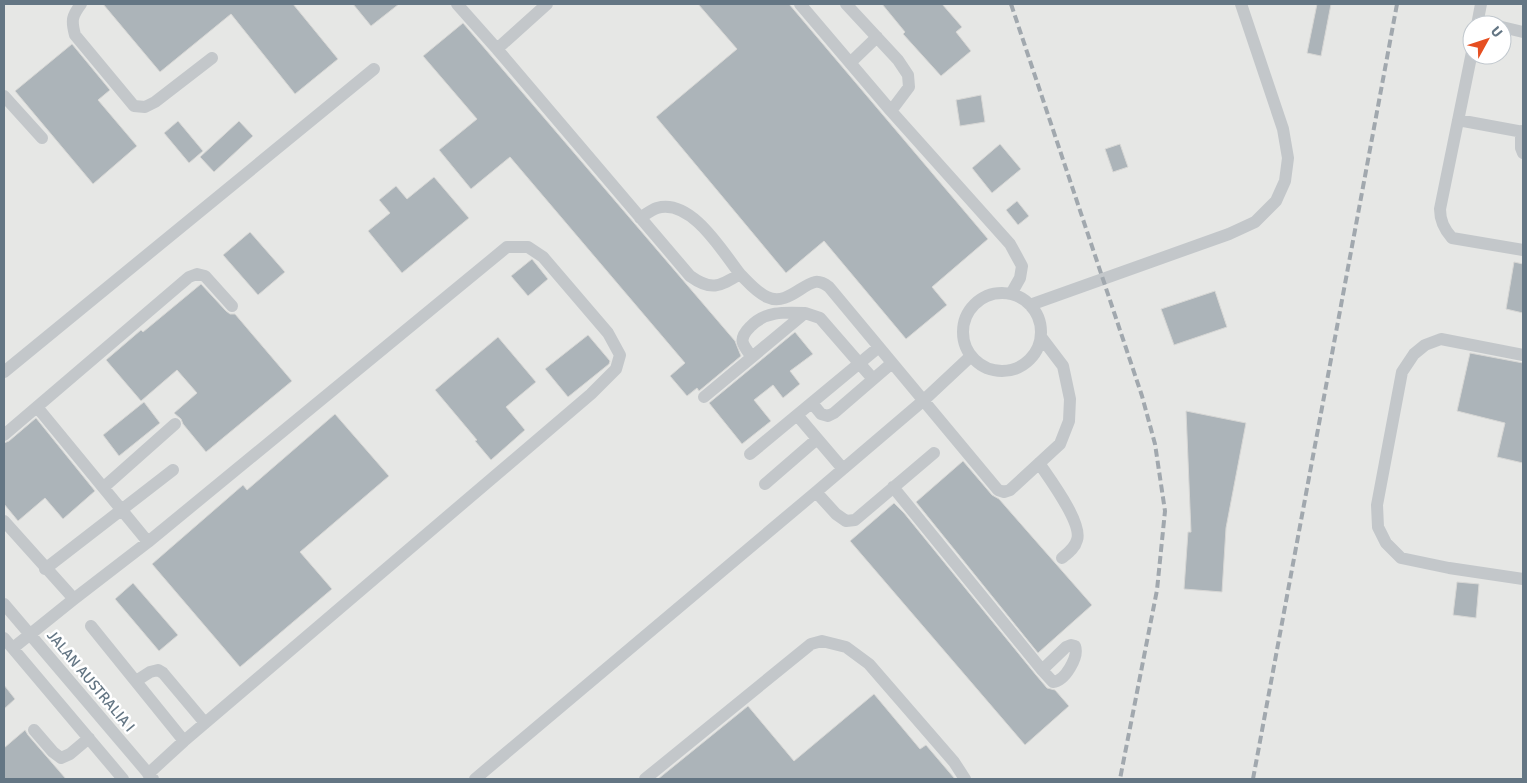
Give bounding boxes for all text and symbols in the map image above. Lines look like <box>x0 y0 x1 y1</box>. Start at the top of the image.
north arrow <box>1462 15 1512 65</box>
text: U <box>1487 23 1506 41</box>
street label: JALAN AUSTRALIA I <box>43 626 139 736</box>

